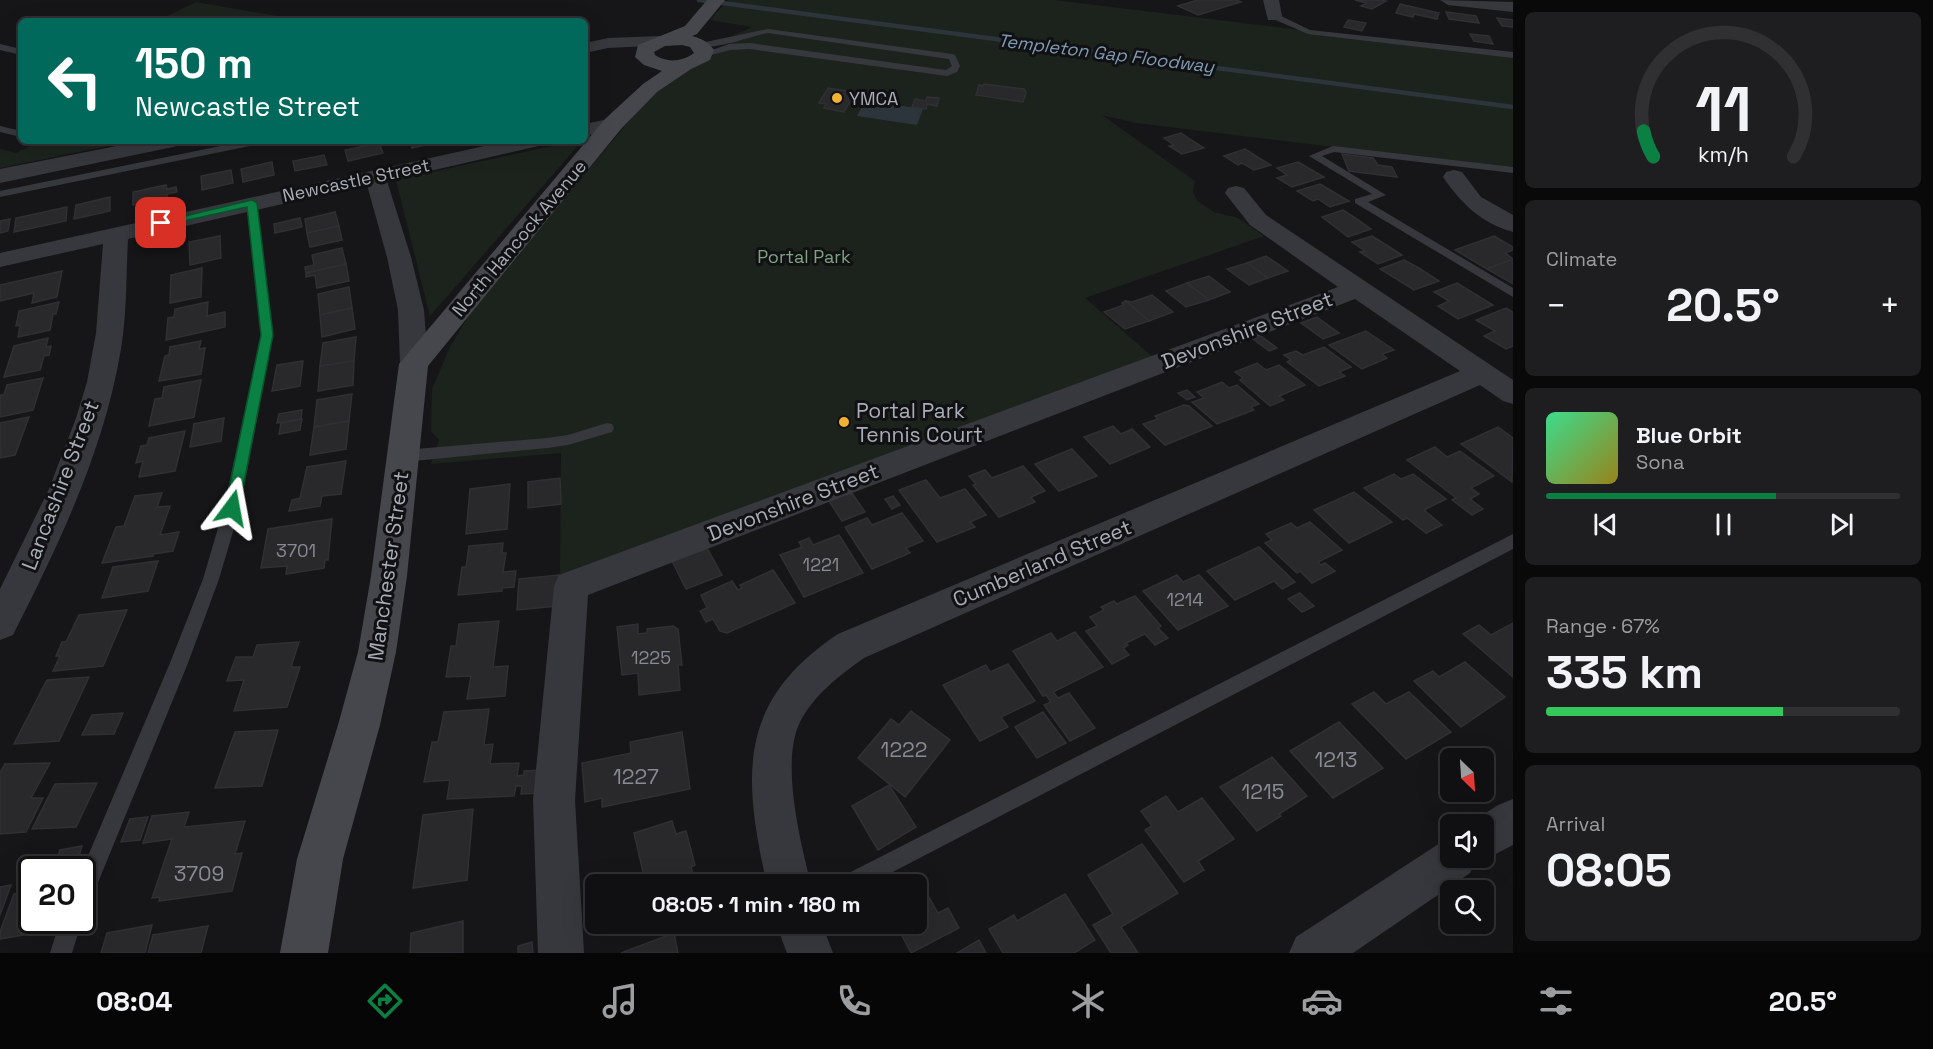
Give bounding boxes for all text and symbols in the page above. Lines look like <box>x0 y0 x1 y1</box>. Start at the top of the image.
water label: Templeton Gap Floodway <box>997 28 1216 78</box>
text: 150 m <box>135 37 253 90</box>
icon: left <box>36 42 114 120</box>
text: 11 <box>1695 70 1751 149</box>
place label: YMCA <box>849 87 898 110</box>
text: Newcastle Street <box>135 89 360 124</box>
marker: YMCA <box>830 91 844 105</box>
text: km/h <box>1697 141 1749 168</box>
street label: Newcastle Street <box>280 153 432 207</box>
street label: North Hancock Avenue <box>447 155 591 321</box>
pin <box>135 197 186 248</box>
icon: arrive <box>144 206 177 239</box>
park label: Portal Park <box>757 245 851 268</box>
text: Climate <box>1546 246 1617 272</box>
text: 20.5° <box>1666 277 1780 334</box>
street label: Devonshire Street <box>1158 285 1336 375</box>
text: − <box>1546 285 1566 327</box>
text: + <box>1880 285 1900 327</box>
street label: Lancashire Street <box>15 396 105 574</box>
place label: Portal Park Tennis Court <box>856 397 983 448</box>
marker: Portal Park Tennis Court <box>837 415 851 429</box>
text: Blue Orbit <box>1636 421 1742 449</box>
text: Sona <box>1636 449 1684 475</box>
street label: Devonshire Street <box>704 457 882 547</box>
street label: Manchester Street <box>361 470 415 662</box>
position arrow <box>200 476 264 540</box>
icon: previous <box>1589 508 1622 541</box>
icon: pause <box>1707 508 1740 541</box>
icon: next <box>1825 508 1858 541</box>
street label: Cumberland Street <box>949 513 1135 613</box>
house number: 3701 <box>276 539 316 562</box>
house number: 1221 <box>803 553 839 576</box>
house number: 1214 <box>1166 588 1204 611</box>
text: Range · 67% <box>1546 613 1660 639</box>
text: 335 km <box>1546 644 1703 701</box>
house number: 1225 <box>631 646 671 669</box>
house number: 1222 <box>881 736 927 763</box>
house number: 1213 <box>1315 746 1357 773</box>
north arrow <box>1440 748 1494 802</box>
map controls <box>1440 748 1494 934</box>
house number: 1227 <box>613 763 659 790</box>
house number: 1215 <box>1242 778 1284 805</box>
text: Arrival <box>1546 811 1605 837</box>
button: sound <box>1440 814 1494 868</box>
text: 08:05 <box>1546 842 1672 899</box>
speed limit sign: 20 <box>18 856 96 934</box>
house number: 3709 <box>174 860 224 887</box>
button: search <box>1440 880 1494 934</box>
text: 08:05 · 1 min · 180 m <box>652 890 860 918</box>
icon: directions <box>364 980 406 1022</box>
icon: music <box>599 980 641 1022</box>
icon: phone <box>833 980 875 1022</box>
icon: climate <box>1067 980 1109 1022</box>
icon: car <box>1301 980 1343 1022</box>
icon: filters <box>1535 980 1577 1022</box>
text: 08:04 <box>96 984 172 1019</box>
text: 20.5° <box>1769 984 1837 1019</box>

